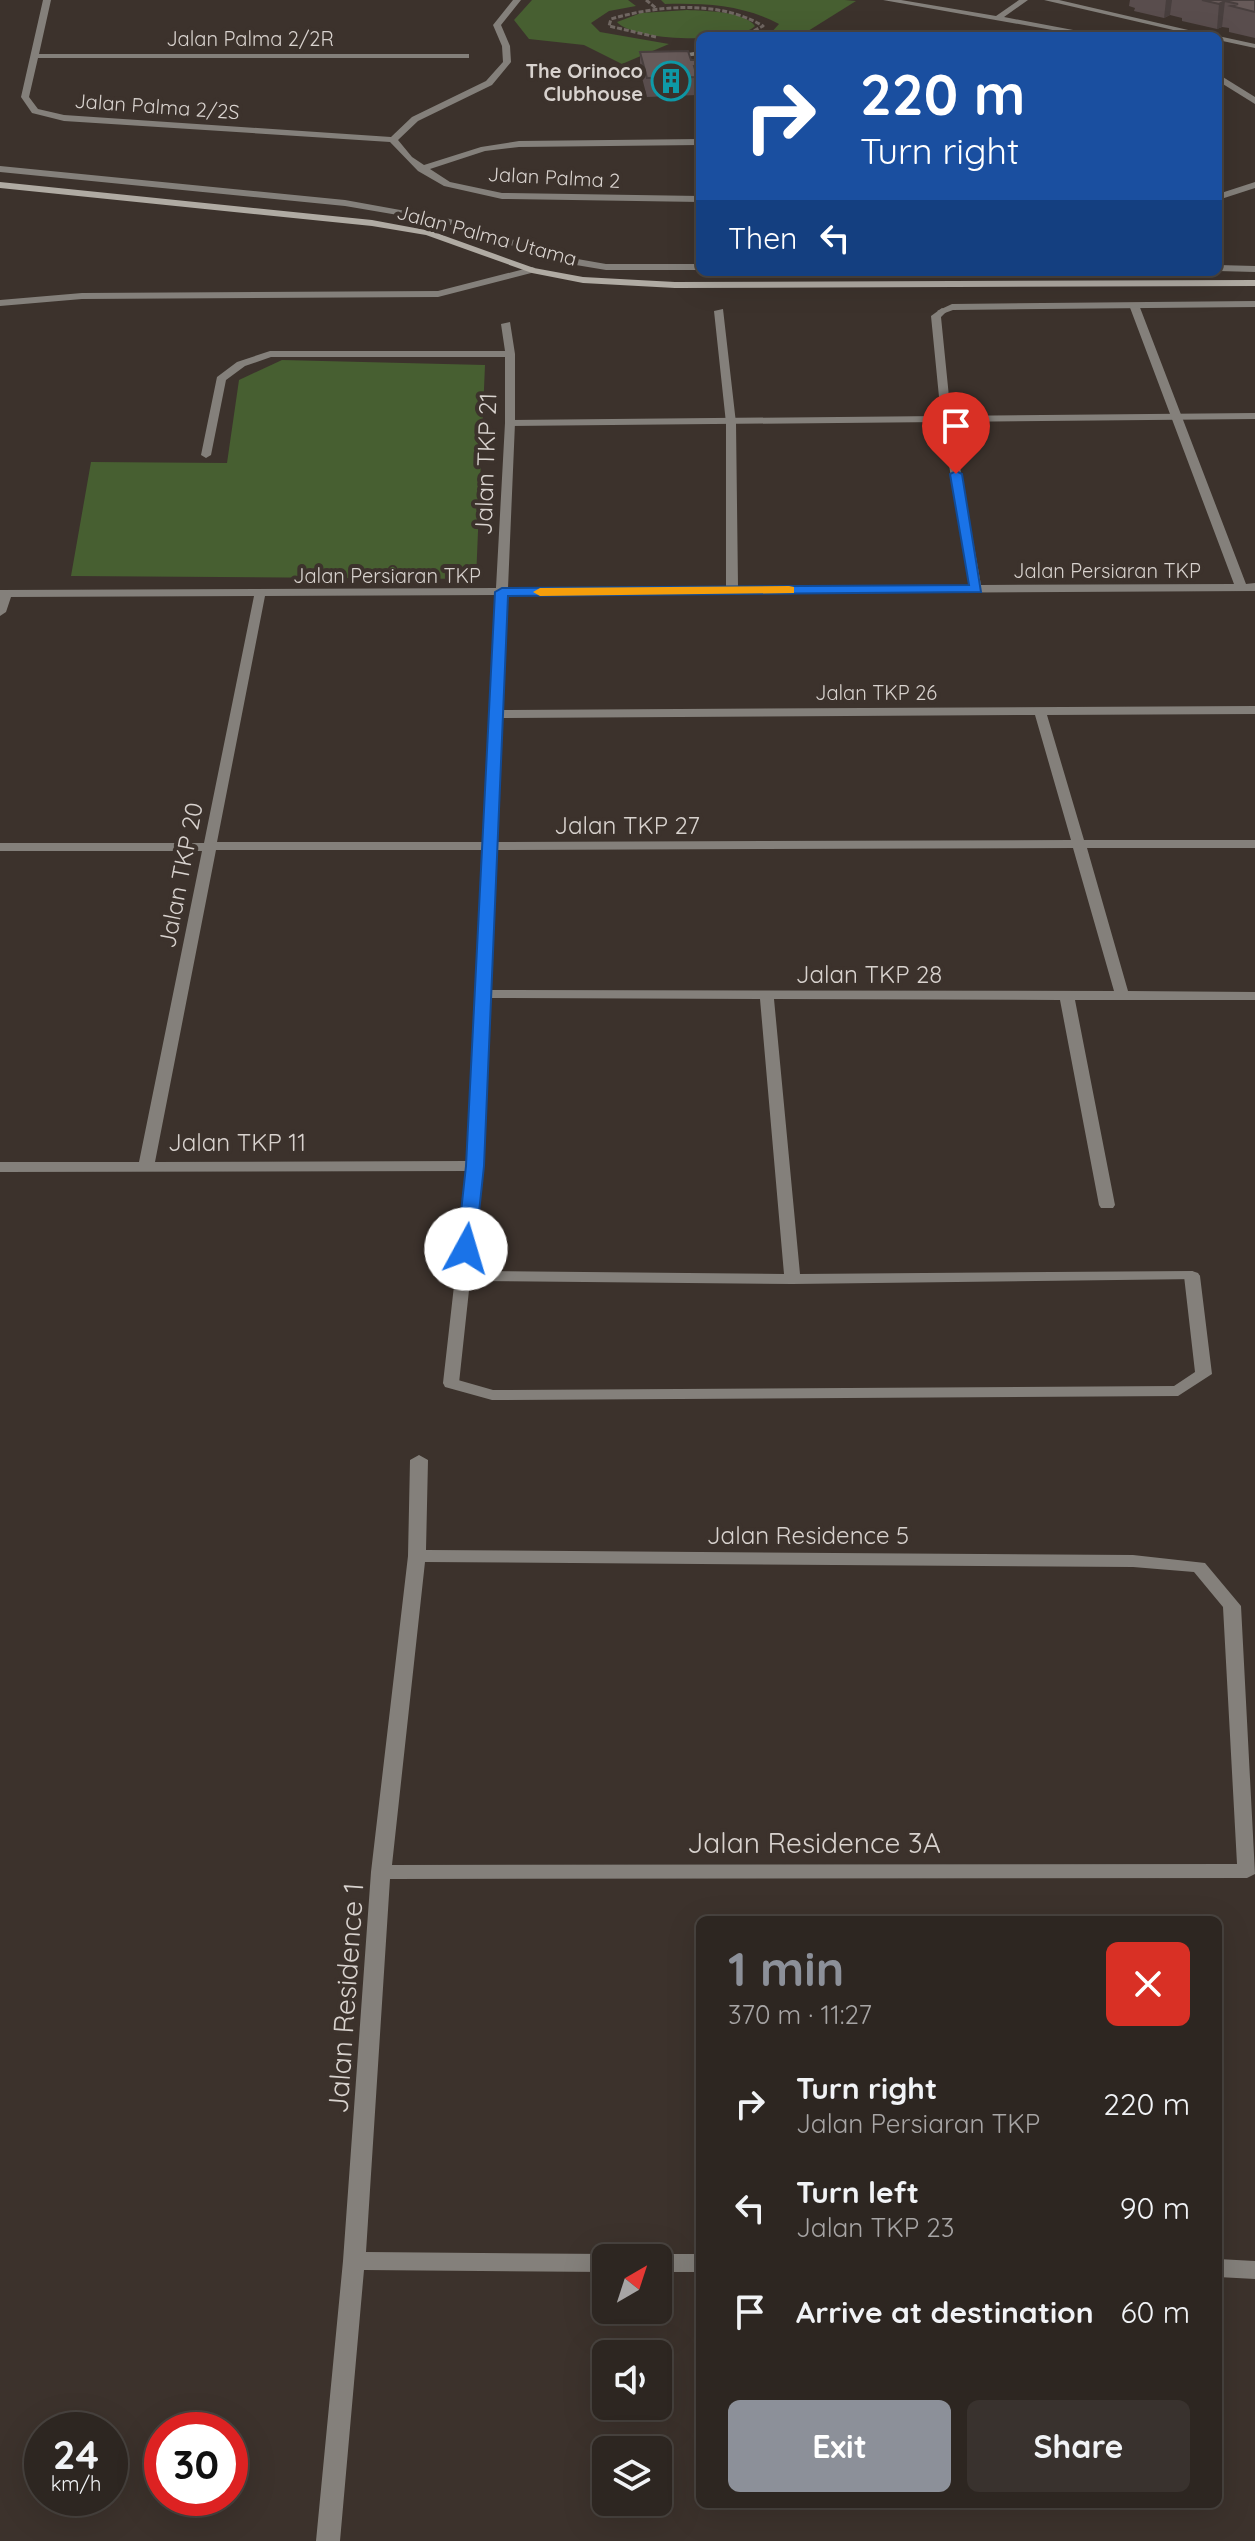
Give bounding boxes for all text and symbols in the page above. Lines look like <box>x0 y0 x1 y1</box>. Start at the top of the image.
street label: Jalan Palma 2/2R <box>166 26 334 51</box>
place label: The Orinoco Clubhouse <box>526 58 643 106</box>
text: 220 m <box>860 59 1025 129</box>
building icon: The Orinoco Clubhouse <box>650 60 692 102</box>
icon: right <box>728 64 832 168</box>
street label: Jalan Palma 2/2S <box>74 88 240 124</box>
text: Turn right <box>860 128 1019 173</box>
street label: Jalan Palma 2 <box>487 161 621 193</box>
street label: Jalan Palma Utama <box>394 199 580 271</box>
icon: left <box>813 216 857 260</box>
text: Then <box>728 219 797 257</box>
street label: Jalan TKP 21 <box>468 392 502 536</box>
pin <box>922 392 990 474</box>
icon: arrive <box>934 404 978 448</box>
street label: Jalan Persiaran TKP <box>1013 558 1201 583</box>
street label: Jalan Persiaran TKP <box>293 563 481 588</box>
street label: Jalan TKP 26 <box>815 680 937 705</box>
street label: Jalan TKP 20 <box>151 800 209 950</box>
street label: Jalan TKP 27 <box>554 810 700 840</box>
street label: Jalan TKP 28 <box>796 959 942 989</box>
street label: Jalan TKP 11 <box>168 1127 306 1157</box>
position arrow <box>424 1207 508 1291</box>
street label: Jalan Residence 5 <box>707 1520 909 1550</box>
street label: Jalan Residence 3A <box>687 1825 941 1860</box>
street label: Jalan Residence 1 <box>319 1882 371 2114</box>
text: 1 min <box>728 1938 844 1998</box>
button: close <box>1106 1942 1190 2026</box>
text: 370 m · 11:27 <box>728 1998 872 2031</box>
text: Turn right <box>796 2069 937 2107</box>
icon: right <box>728 2082 772 2126</box>
text: 220 m <box>1103 2085 1190 2123</box>
text: Jalan Persiaran TKP <box>796 2107 1040 2140</box>
text: Turn left <box>796 2173 919 2211</box>
icon: left <box>728 2186 772 2230</box>
text: 90 m <box>1120 2189 1190 2227</box>
text: Jalan TKP 23 <box>796 2211 954 2244</box>
north arrow <box>592 2244 672 2324</box>
map controls <box>592 2244 672 2516</box>
icon: arrive <box>728 2290 772 2334</box>
text: Arrive at destination <box>796 2293 1094 2331</box>
text: 60 m <box>1120 2293 1190 2331</box>
button: sound <box>592 2340 672 2420</box>
button: Exit <box>728 2400 951 2492</box>
button: Share <box>967 2400 1190 2492</box>
speed limit sign: 30 <box>144 2412 248 2516</box>
text: 24 <box>53 2429 99 2479</box>
button: layers <box>592 2436 672 2516</box>
text: km/h <box>51 2471 101 2496</box>

